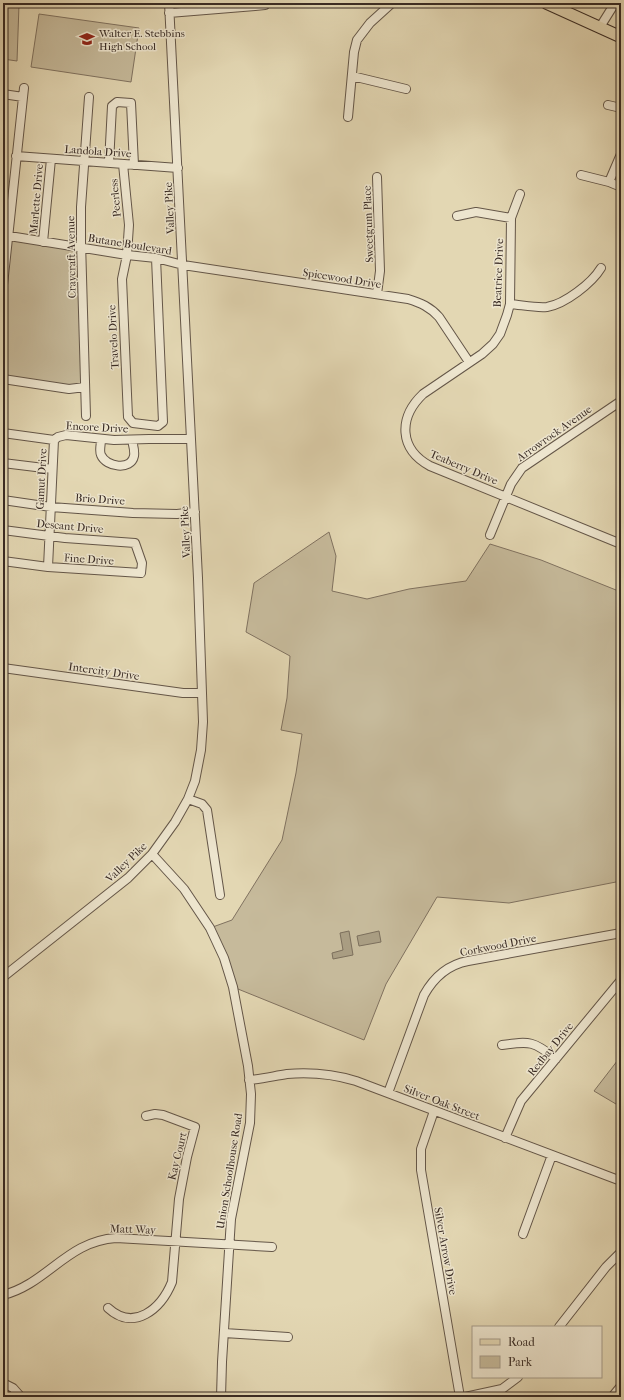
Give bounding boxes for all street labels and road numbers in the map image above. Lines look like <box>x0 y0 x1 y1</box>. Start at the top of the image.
street label: Landola Drive <box>64 143 132 160</box>
street label: Marlette Drive <box>27 163 46 235</box>
street label: Peerless <box>107 178 124 218</box>
street label: Valley Pike <box>162 181 177 235</box>
street label: Sweetgum Place <box>361 185 376 263</box>
street label: Craycraft Avenue <box>64 215 79 298</box>
street label: Butane Boulevard <box>87 231 174 258</box>
street label: Beatrice Drive <box>491 238 506 308</box>
street label: Spicewood Drive <box>302 266 383 291</box>
street label: Travelo Drive <box>105 304 122 370</box>
street label: Arrowrock Avenue <box>513 402 595 465</box>
street label: Encore Drive <box>65 419 129 436</box>
street label: Teaberry Drive <box>428 447 500 488</box>
street label: Gamut Drive <box>33 448 50 510</box>
street label: Brio Drive <box>75 491 126 508</box>
street label: Valley Pike <box>178 505 193 559</box>
street label: Descant Drive <box>36 517 105 536</box>
street label: Fine Drive <box>63 551 115 568</box>
street label: Intercity Drive <box>68 660 141 683</box>
street label: Valley Pike <box>102 839 150 886</box>
street label: Corkwood Drive <box>459 932 538 959</box>
street label: Redbay Drive <box>525 1020 576 1079</box>
street label: Silver Oak Street <box>402 1082 482 1123</box>
street label: Union Schoolhouse Road <box>214 1111 245 1230</box>
street label: Kay Court <box>165 1131 190 1181</box>
street label: Silver Arrow Drive <box>431 1206 460 1296</box>
street label: Matt Way <box>110 1222 157 1237</box>

